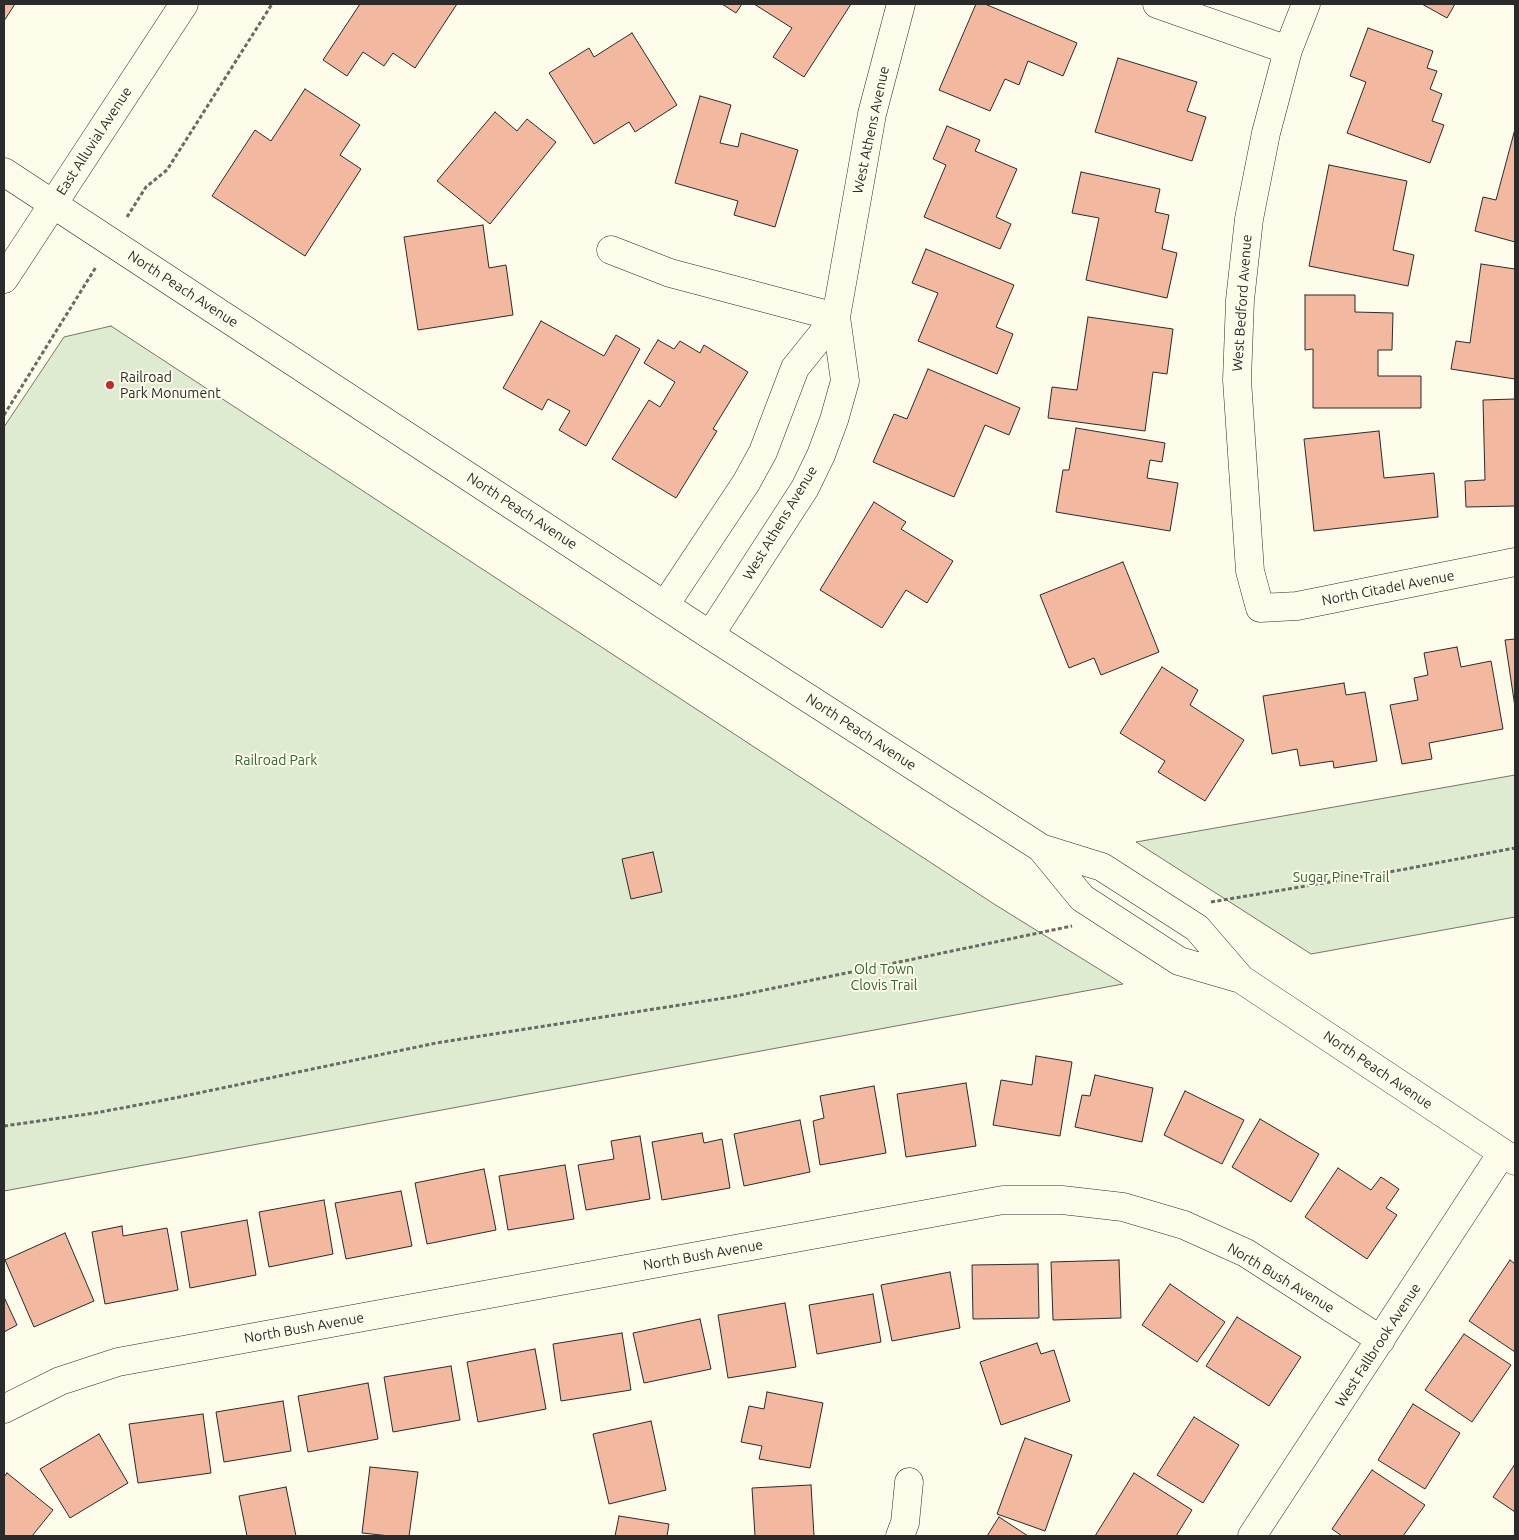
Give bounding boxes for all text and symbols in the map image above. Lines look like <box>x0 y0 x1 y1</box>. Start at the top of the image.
street label: West Athens Avenue <box>849 65 893 195</box>
street label: East Alluvial Avenue <box>53 84 135 198</box>
street label: West Bedford Avenue <box>1229 234 1255 372</box>
street label: North Peach Avenue <box>125 247 241 331</box>
place label: Railroad Park Monument <box>120 369 221 402</box>
marker: Railroad Park Monument <box>104 379 116 391</box>
street label: West Athens Avenue <box>739 463 821 583</box>
street label: North Peach Avenue <box>464 469 580 553</box>
street label: North Citadel Avenue <box>1320 567 1456 609</box>
street label: North Peach Avenue <box>803 690 919 774</box>
park label: Railroad Park <box>235 752 317 768</box>
park label: Sugar Pine Trail <box>1293 869 1389 885</box>
park label: Old Town Clovis Trail <box>851 961 917 994</box>
street label: North Peach Avenue <box>1320 1027 1436 1113</box>
street label: North Bush Avenue <box>642 1236 764 1274</box>
street label: North Bush Avenue <box>1225 1240 1337 1316</box>
street label: West Fallbrook Avenue <box>1332 1280 1424 1410</box>
street label: North Bush Avenue <box>243 1309 365 1347</box>

